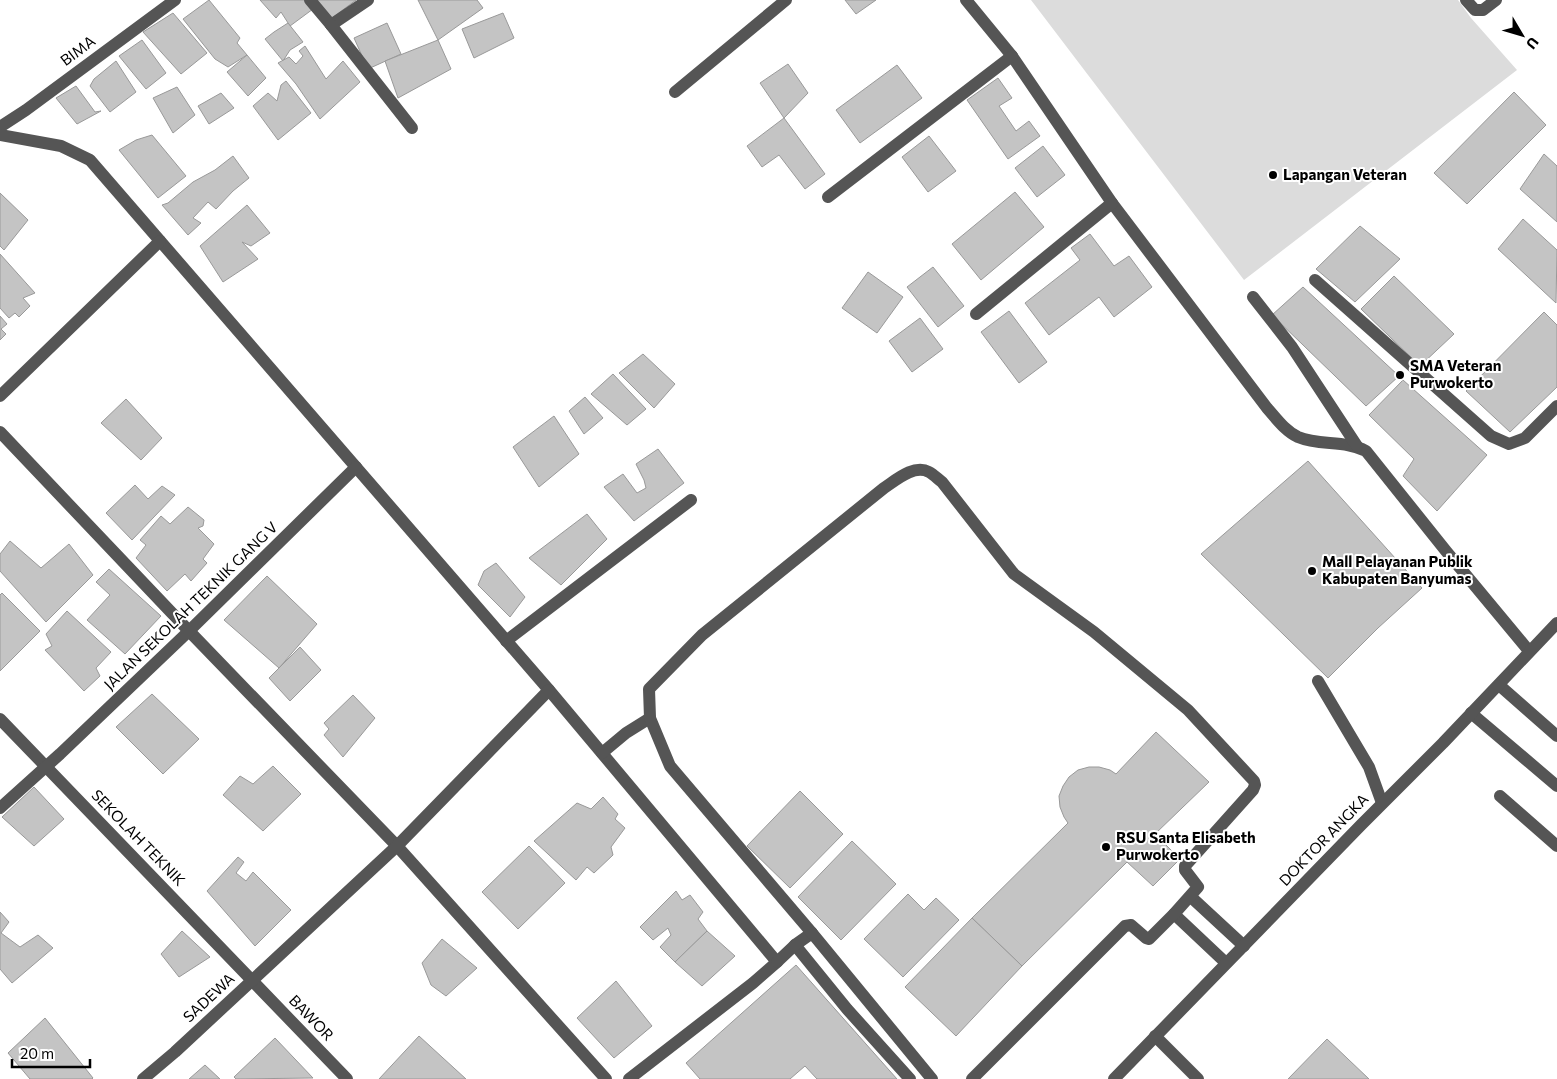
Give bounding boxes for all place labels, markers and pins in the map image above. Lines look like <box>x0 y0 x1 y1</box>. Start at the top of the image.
place label: Lapangan Veteran <box>1283 165 1407 183</box>
marker: Lapangan Veteran <box>1267 169 1279 181</box>
place label: SMA Veteran Purwokerto <box>1410 356 1501 391</box>
marker: SMA Veteran Purwokerto <box>1394 369 1406 381</box>
place label: Mall Pelayanan Publik Kabupaten Banyumas <box>1322 552 1473 587</box>
marker: Mall Pelayanan Publik Kabupaten Banyumas <box>1306 565 1318 577</box>
place label: RSU Santa Elisabeth Purwokerto <box>1116 828 1256 863</box>
marker: RSU Santa Elisabeth Purwokerto <box>1100 841 1112 853</box>

